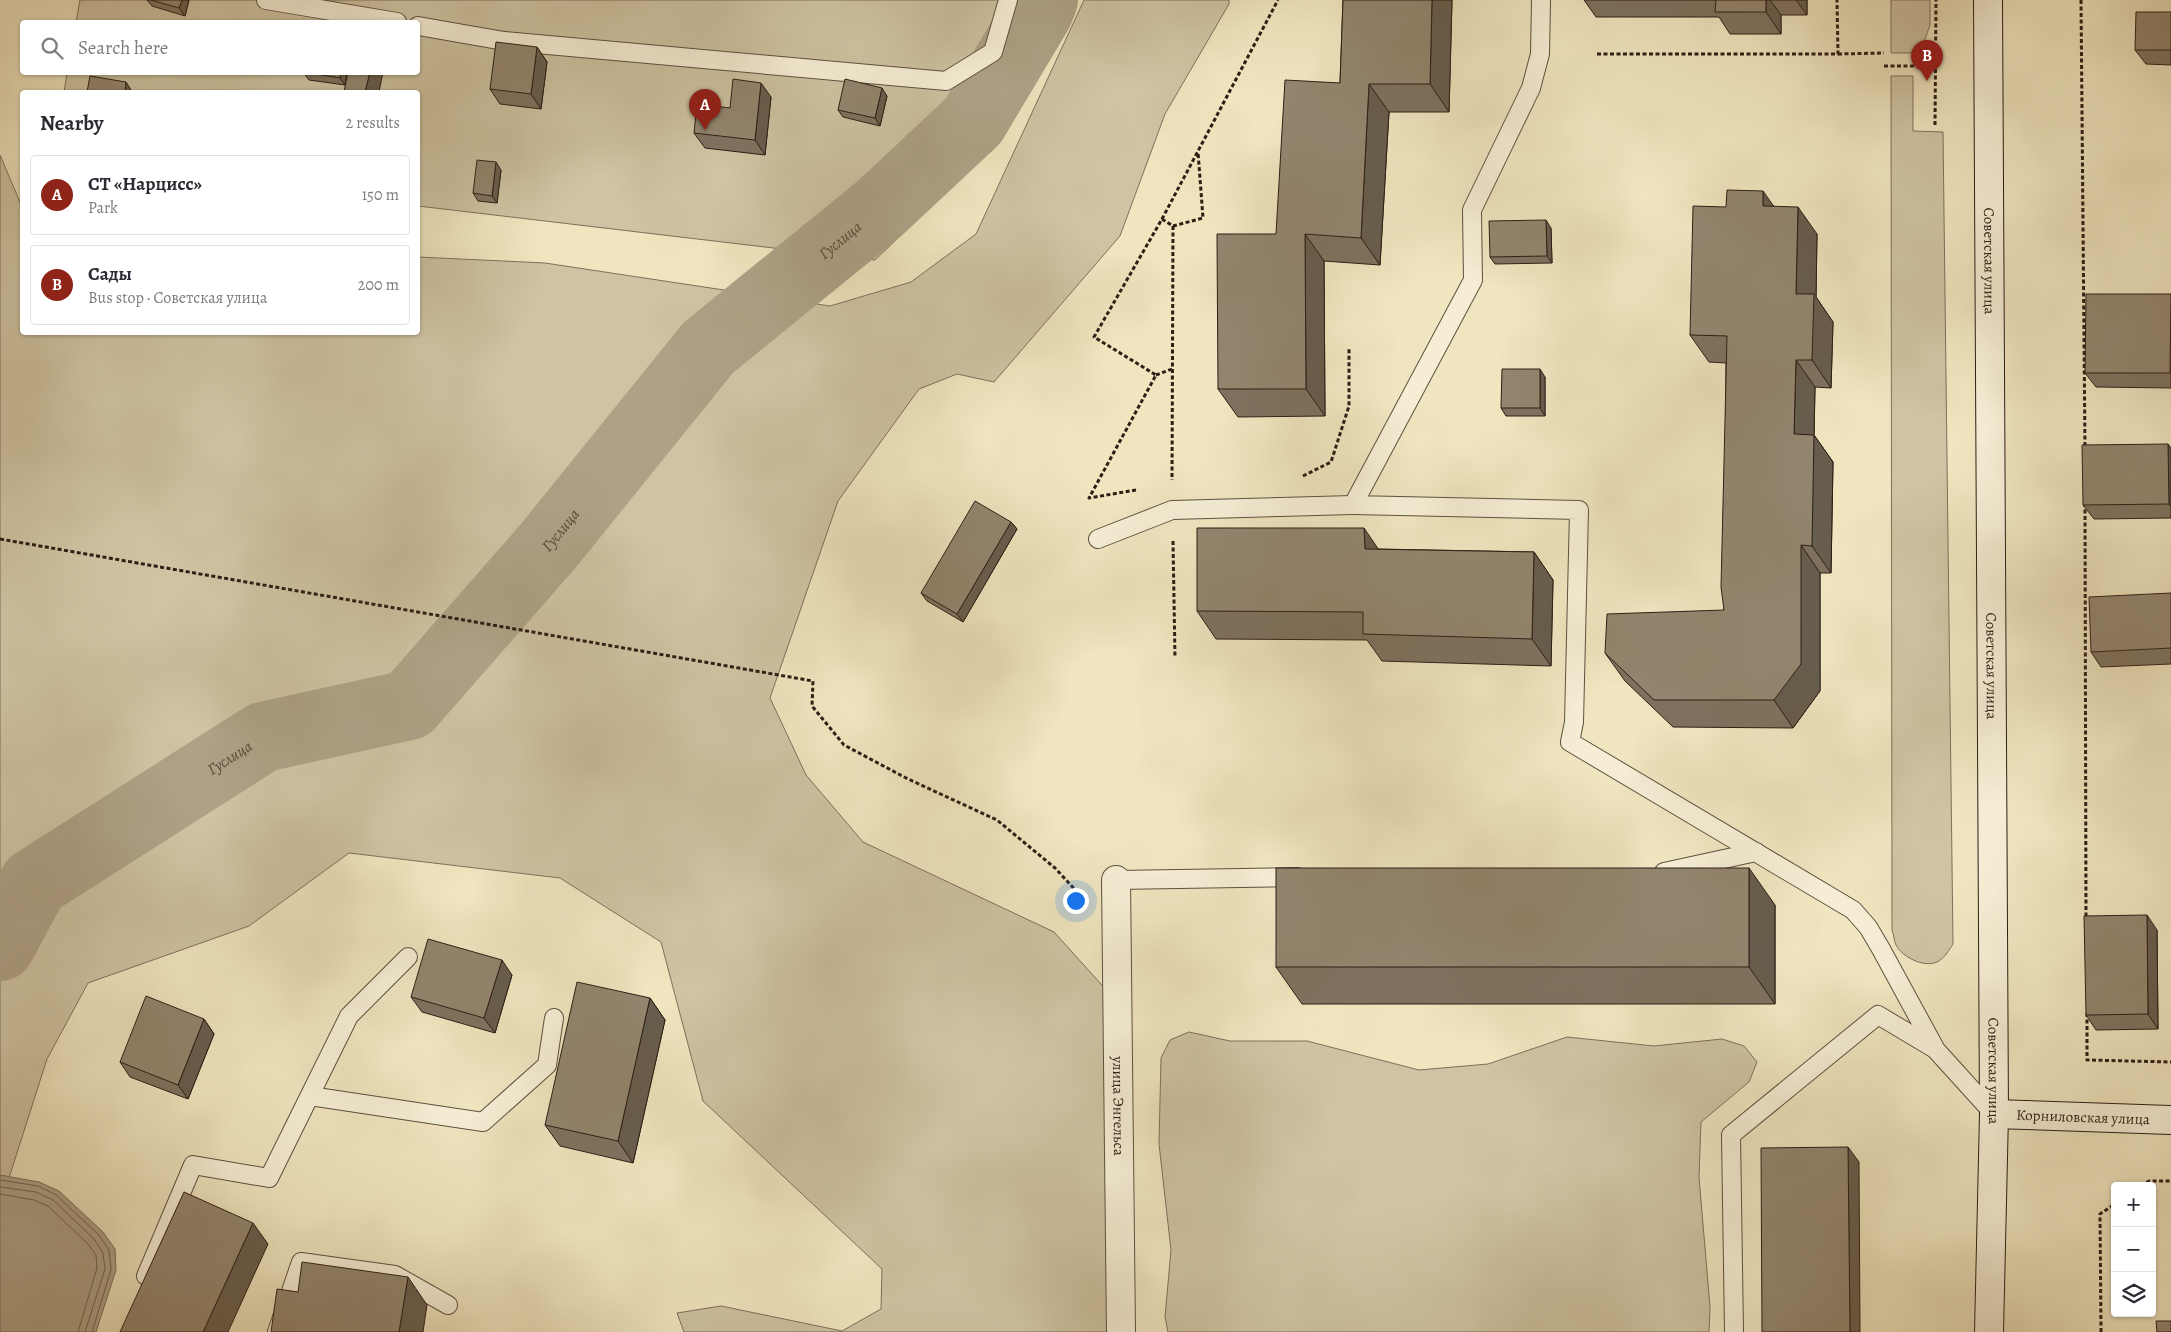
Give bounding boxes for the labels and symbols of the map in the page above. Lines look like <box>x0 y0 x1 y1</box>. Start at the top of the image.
pin: B <box>1911 40 1943 81</box>
pin: A <box>689 89 721 130</box>
street label: Советская улица <box>1979 208 2000 315</box>
water label: Гуслица <box>814 216 867 265</box>
water label: Гуслица <box>537 504 585 557</box>
street label: Советская улица <box>1981 613 2002 720</box>
water label: Гуслица <box>203 735 257 781</box>
your location <box>1063 888 1089 914</box>
street label: Советская улица <box>1983 1018 2004 1125</box>
street label: улица Энгельса <box>1108 1055 1129 1156</box>
street label: Корниловская улица <box>2016 1105 2150 1129</box>

